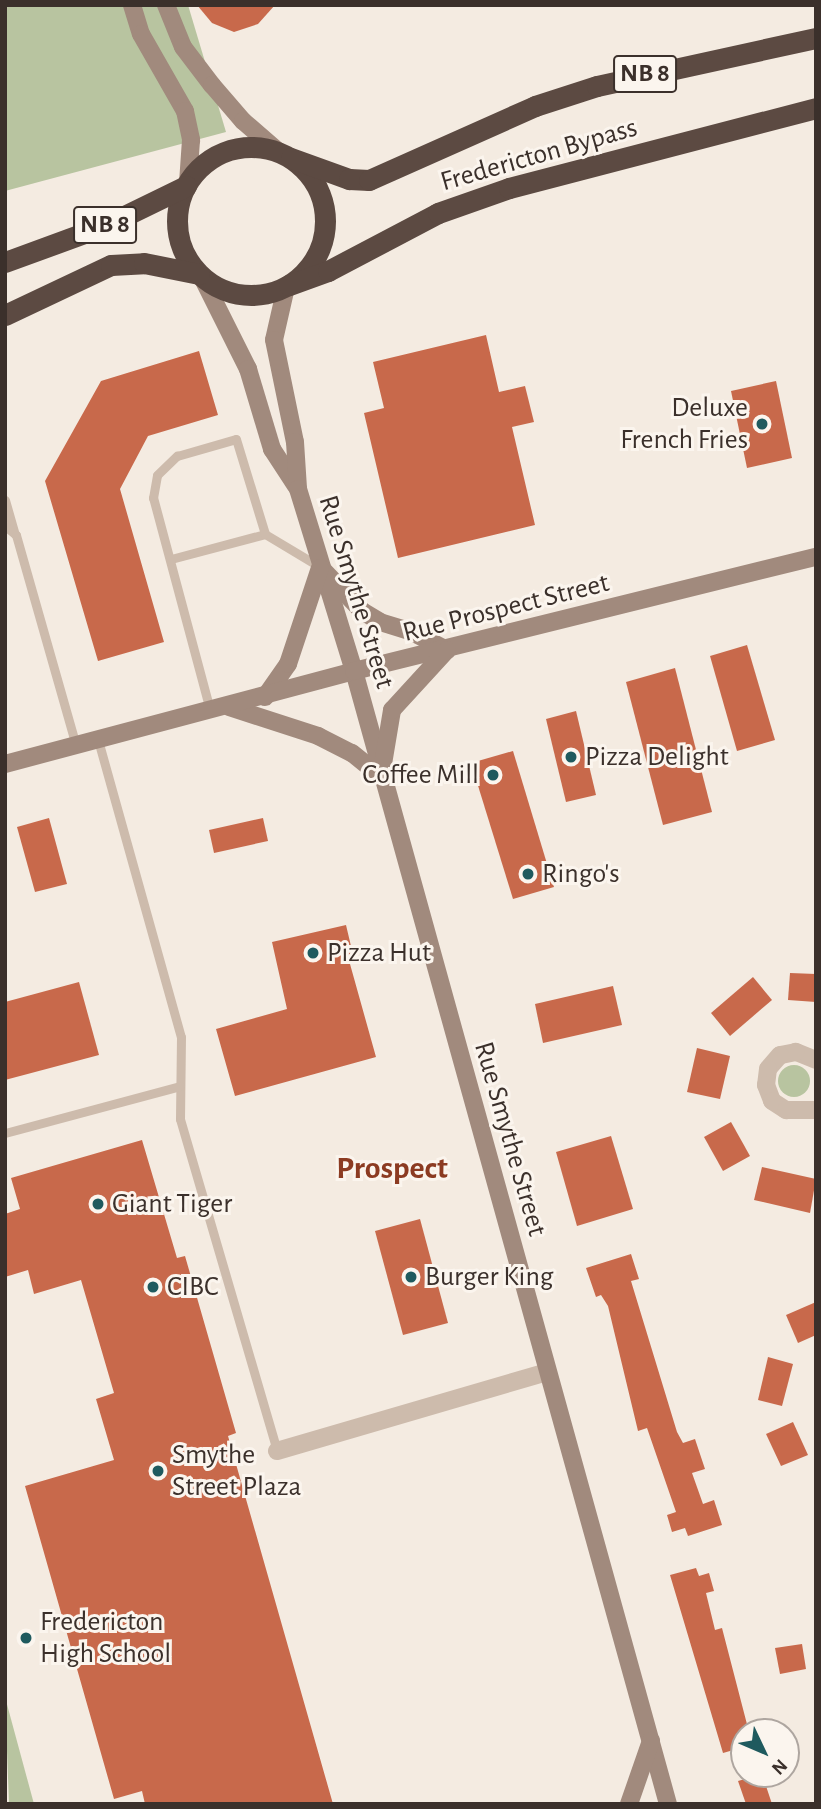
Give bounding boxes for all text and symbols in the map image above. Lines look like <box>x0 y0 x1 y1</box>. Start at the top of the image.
road number: NB 8 <box>612 52 678 96</box>
street label: Fredericton Bypass <box>437 111 641 199</box>
road number: NB 8 <box>72 202 138 248</box>
place label: Deluxe French Fries <box>620 391 748 457</box>
marker: Deluxe French Fries <box>754 416 770 432</box>
street label: Rue Smythe Street <box>311 491 401 693</box>
street label: Rue Prospect Street <box>399 566 613 650</box>
place label: Pizza Delight <box>585 740 729 774</box>
marker: Pizza Delight <box>563 749 579 765</box>
place label: Coffee Mill <box>362 758 479 792</box>
marker: Coffee Mill <box>485 767 501 783</box>
place label: Ringo's <box>542 857 620 891</box>
marker: Ringo's <box>520 866 536 882</box>
place label: Pizza Hut <box>327 936 431 970</box>
marker: Pizza Hut <box>305 945 321 961</box>
street label: Rue Smythe Street <box>466 1038 554 1240</box>
district label: Prospect <box>336 1149 448 1187</box>
place label: Giant Tiger <box>112 1187 232 1221</box>
marker: Giant Tiger <box>90 1196 106 1212</box>
place label: Burger King <box>425 1260 553 1294</box>
marker: Burger King <box>403 1269 419 1285</box>
place label: CIBC <box>167 1270 219 1304</box>
marker: CIBC <box>145 1279 161 1295</box>
place label: Smythe Street Plaza <box>172 1438 301 1504</box>
marker: Smythe Street Plaza <box>150 1463 166 1479</box>
place label: Fredericton High School <box>40 1605 171 1671</box>
marker: Fredericton High School <box>18 1630 34 1646</box>
north arrow <box>730 1718 800 1788</box>
text: N <box>768 1755 790 1778</box>

